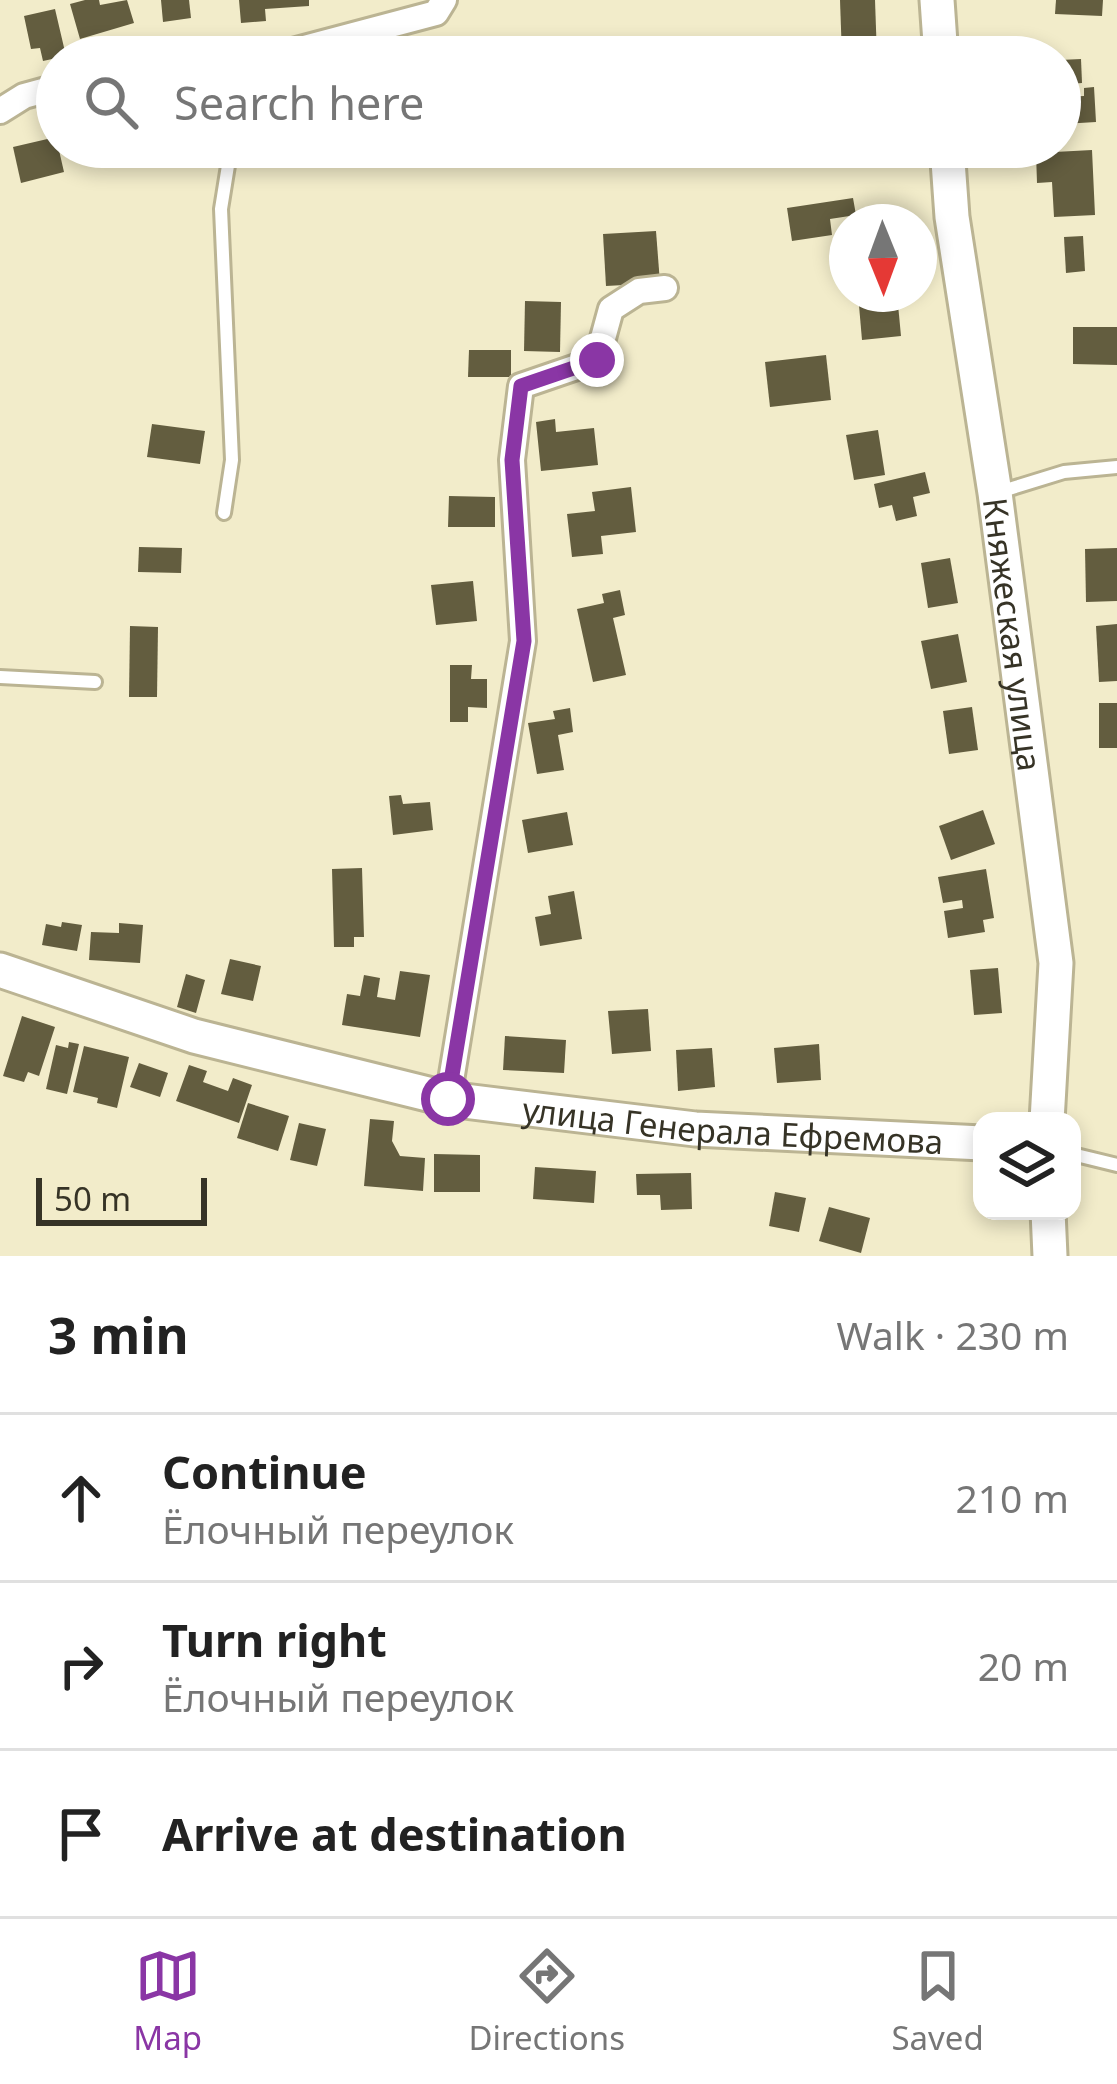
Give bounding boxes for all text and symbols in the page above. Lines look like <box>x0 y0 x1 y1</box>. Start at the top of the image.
search box <box>36 36 1081 168</box>
icon: search <box>78 69 144 135</box>
text: Search here <box>174 72 424 133</box>
north arrow <box>829 204 937 312</box>
route end <box>570 333 624 387</box>
street label: Княжеская улица <box>973 495 1053 774</box>
route start <box>421 1072 475 1126</box>
street label: улица Генерала Ефремова <box>520 1086 944 1164</box>
map controls <box>973 1112 1081 1220</box>
button: layers <box>973 1112 1081 1220</box>
scale bar <box>36 1172 207 1225</box>
text: 50 m <box>54 1176 131 1221</box>
text: 3 min <box>48 1299 189 1369</box>
text: Walk · 230 m <box>836 1308 1069 1361</box>
text: Continue <box>162 1441 367 1502</box>
icon: ahead <box>48 1465 114 1531</box>
text: 210 m <box>955 1471 1069 1524</box>
text: Ёлочный переулок <box>162 1502 514 1555</box>
text: Turn right <box>162 1609 387 1670</box>
icon: right <box>48 1633 114 1699</box>
text: 20 m <box>978 1639 1069 1692</box>
text: Ёлочный переулок <box>162 1670 514 1723</box>
icon: arrive <box>48 1801 114 1867</box>
text: Arrive at destination <box>162 1803 627 1864</box>
tab: Map <box>133 1943 202 2060</box>
tab: Directions <box>468 1943 625 2060</box>
tab: Saved <box>891 1943 984 2060</box>

